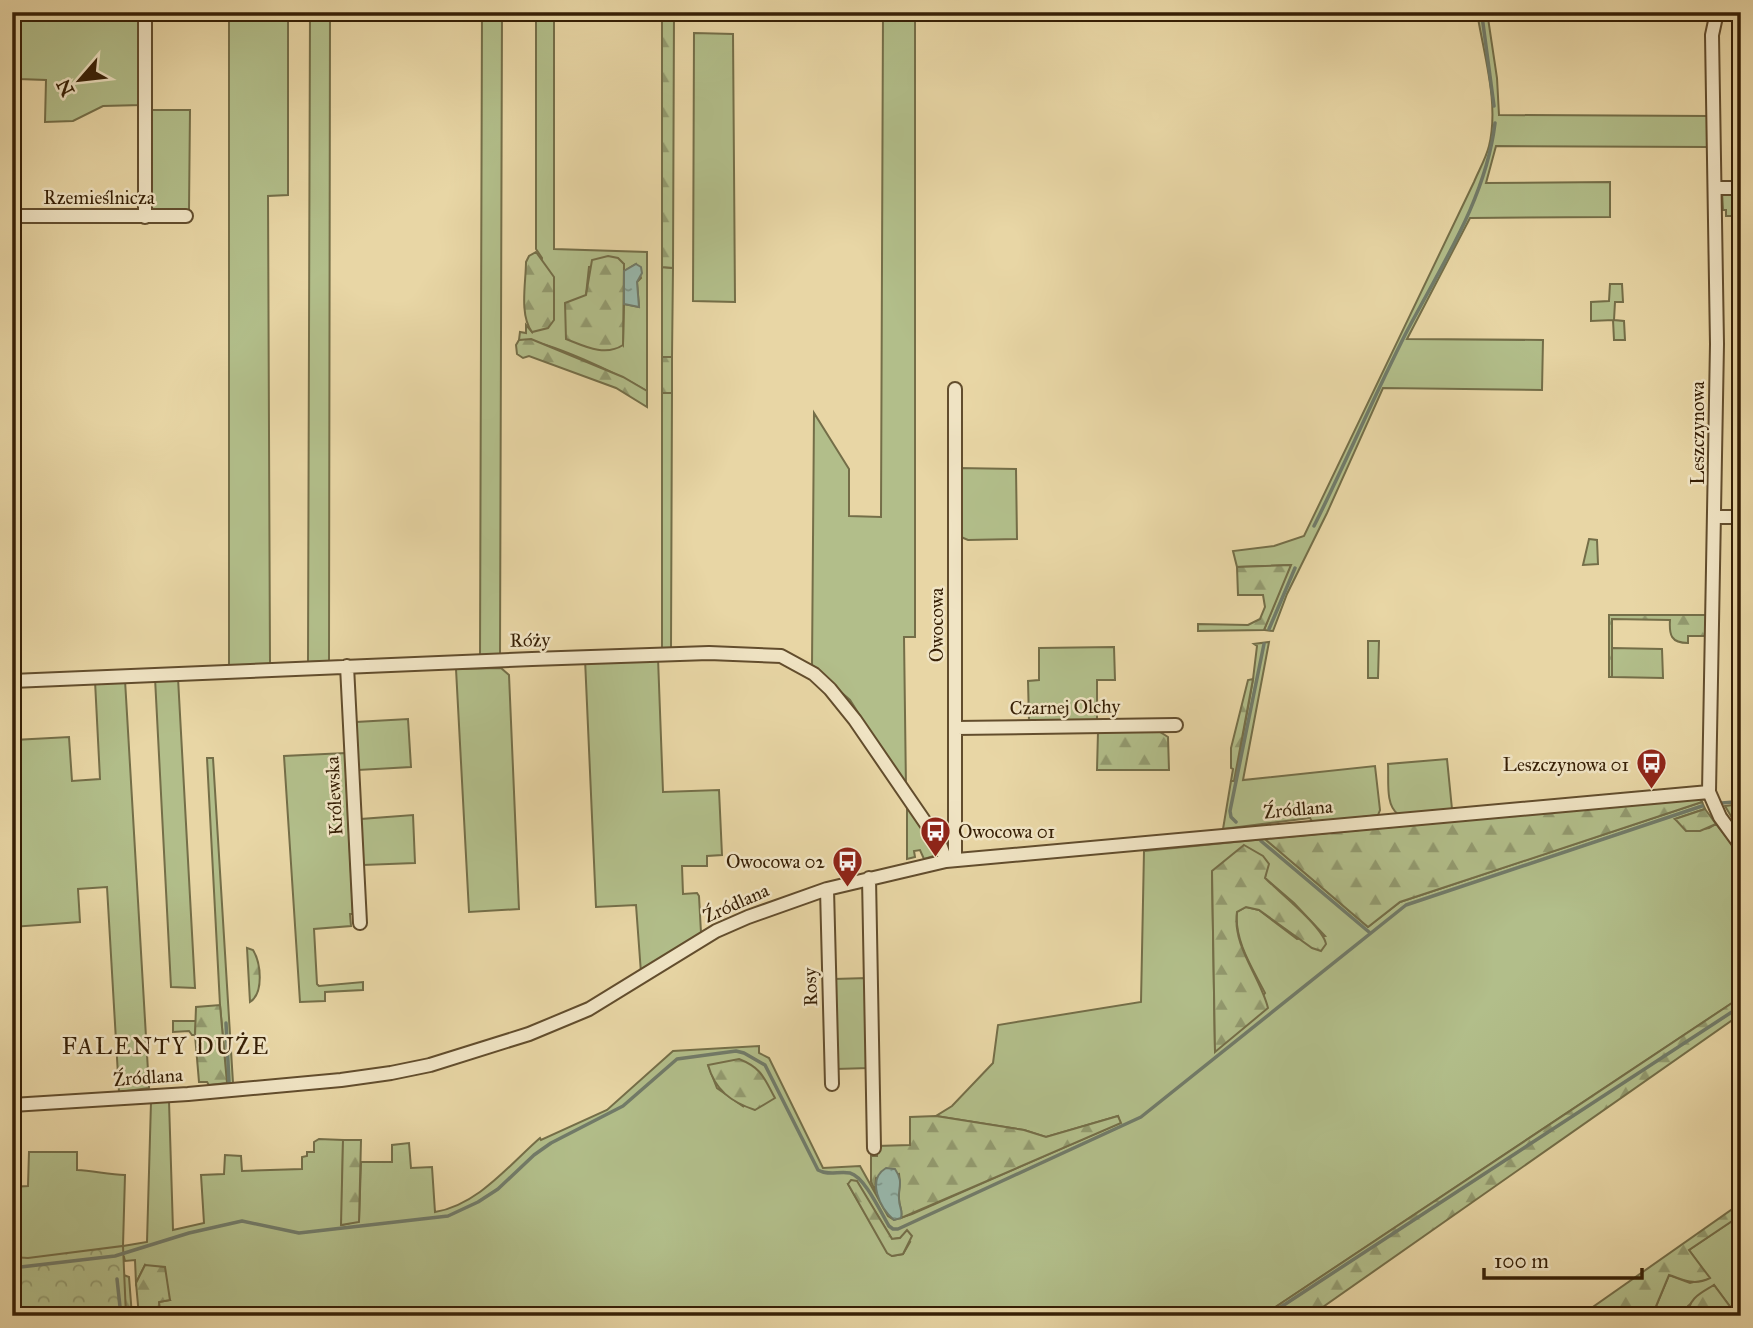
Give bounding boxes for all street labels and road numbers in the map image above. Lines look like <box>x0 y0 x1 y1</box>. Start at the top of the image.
street label: Rzemieślnicza <box>43 186 156 209</box>
street label: Leszczynowa <box>1686 380 1709 485</box>
street label: Owocowa <box>925 587 948 662</box>
street label: Róży <box>510 628 552 652</box>
street label: Czarnej Olchy <box>1010 695 1122 719</box>
street label: Królewska <box>320 755 348 836</box>
street label: Źródlana <box>1262 793 1335 823</box>
street label: Źródlana <box>699 877 773 928</box>
street label: Rosy <box>798 966 822 1007</box>
street label: Źródlana <box>112 1062 184 1091</box>

